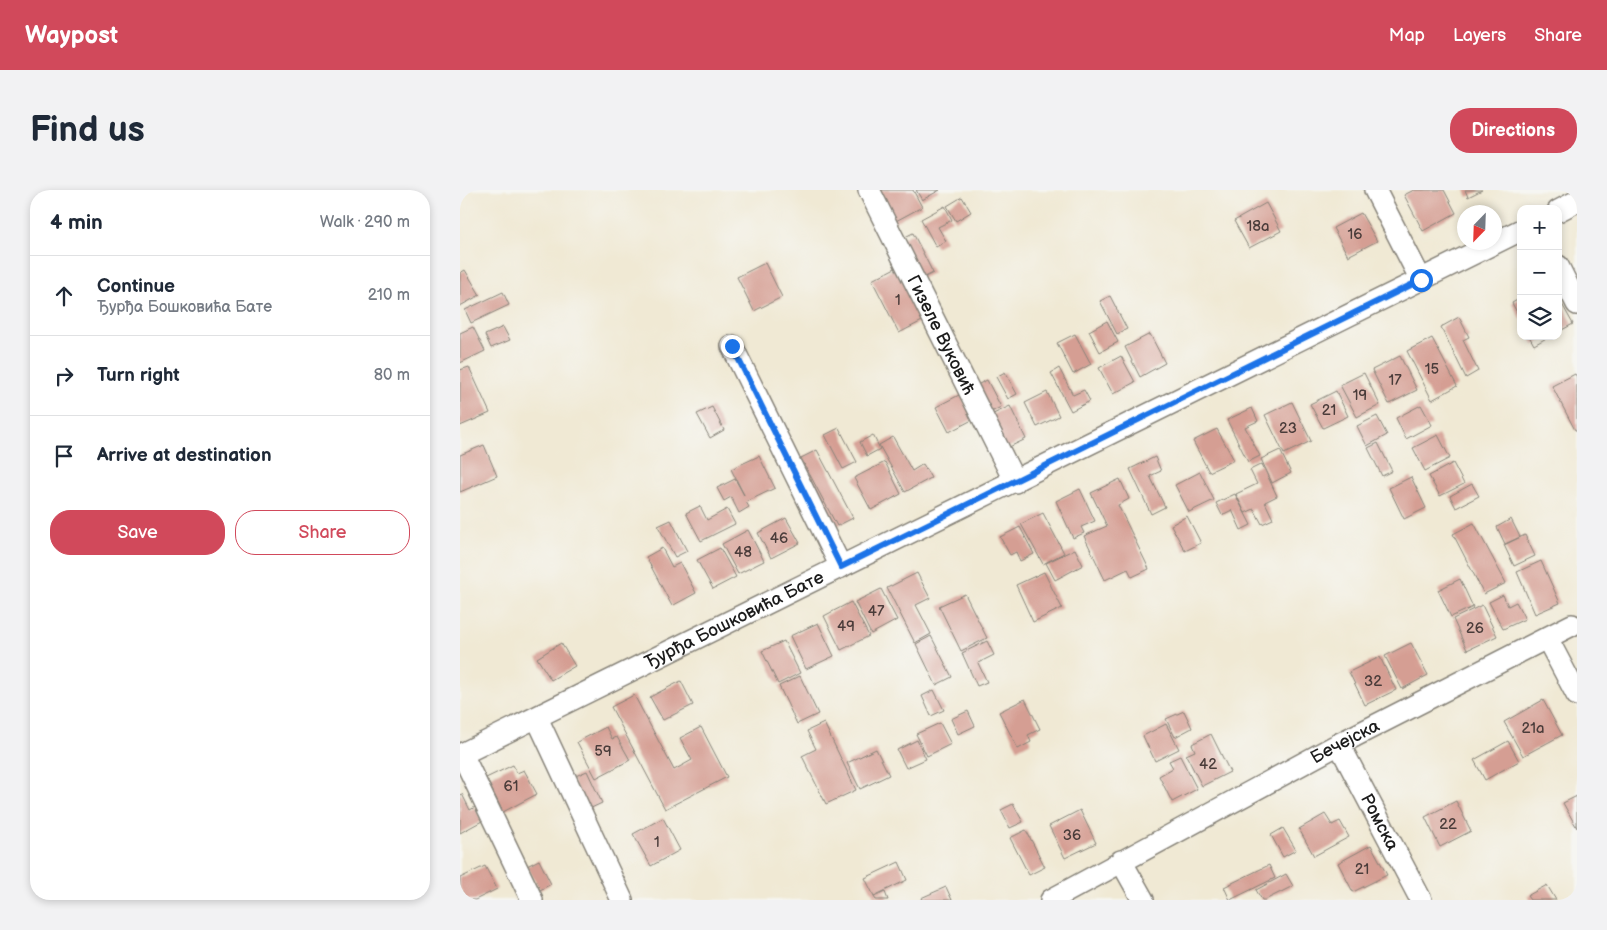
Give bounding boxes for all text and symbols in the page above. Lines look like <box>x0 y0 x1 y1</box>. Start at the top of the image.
text: Waypost <box>25 21 118 50</box>
text: Map <box>1389 25 1425 46</box>
text: Layers <box>1453 25 1506 46</box>
text: Share <box>1534 25 1582 46</box>
button: Directions <box>1450 108 1577 153</box>
text: Find us <box>30 109 145 152</box>
north arrow <box>1457 205 1502 250</box>
map controls <box>1517 205 1562 340</box>
button: + <box>1517 205 1562 250</box>
text: 4 min <box>50 210 103 235</box>
text: Walk · 290 m <box>320 213 410 232</box>
house number: 18a <box>1246 217 1270 236</box>
house number: 16 <box>1348 225 1362 244</box>
button: − <box>1517 250 1562 295</box>
route start <box>1410 269 1433 292</box>
street label: Гизеле Вуковић <box>902 272 980 398</box>
text: Continue <box>97 275 175 298</box>
icon: ahead <box>50 282 78 310</box>
text: 210 m <box>368 286 410 305</box>
house number: 1 <box>895 291 901 310</box>
button: layers <box>1517 295 1562 340</box>
text: Ђурђа Бошковића Бате <box>97 298 272 317</box>
route end <box>721 335 744 358</box>
house number: 15 <box>1425 360 1439 379</box>
icon: right <box>50 362 78 390</box>
text: Turn right <box>97 364 180 387</box>
text: 80 m <box>374 366 410 385</box>
house number: 17 <box>1388 371 1402 390</box>
house number: 19 <box>1353 386 1367 405</box>
house number: 21 <box>1322 401 1336 420</box>
house number: 23 <box>1279 419 1297 438</box>
icon: arrive <box>50 442 78 470</box>
text: Arrive at destination <box>97 444 272 467</box>
button: Save <box>50 510 225 555</box>
button: Share <box>235 510 410 555</box>
house number: 46 <box>770 529 788 548</box>
house number: 48 <box>734 543 752 562</box>
street label: Ђурђа Бошковића Бате <box>641 567 827 673</box>
house number: 47 <box>868 602 885 621</box>
house number: 49 <box>837 617 855 636</box>
house number: 26 <box>1466 619 1484 638</box>
house number: 32 <box>1364 672 1382 691</box>
street label: Бечејска <box>1307 715 1383 768</box>
house number: 21a <box>1522 719 1544 738</box>
house number: 59 <box>594 742 612 761</box>
house number: 42 <box>1199 755 1217 774</box>
house number: 61 <box>504 777 518 796</box>
street label: Ромска <box>1356 790 1403 855</box>
house number: 22 <box>1439 815 1457 834</box>
house number: 36 <box>1063 826 1081 845</box>
house number: 1 <box>654 833 660 852</box>
house number: 21 <box>1355 860 1369 879</box>

